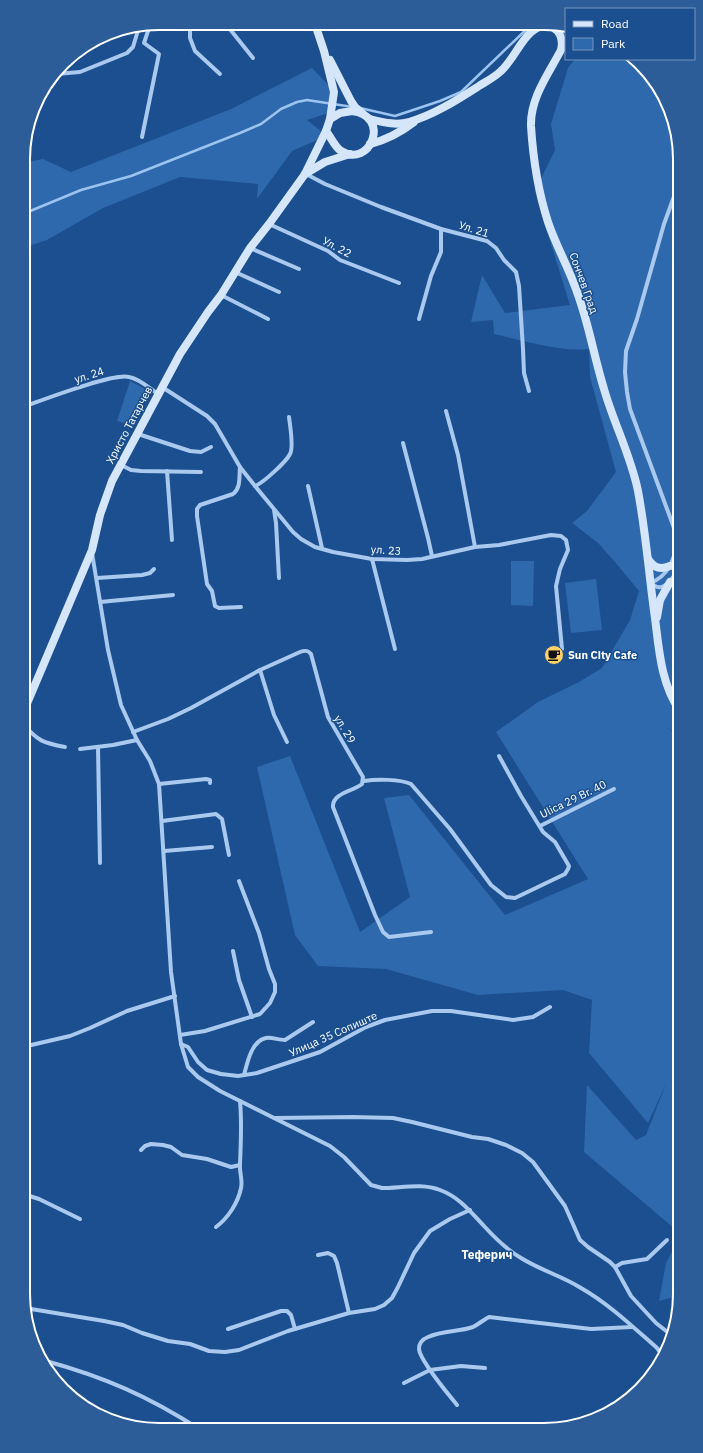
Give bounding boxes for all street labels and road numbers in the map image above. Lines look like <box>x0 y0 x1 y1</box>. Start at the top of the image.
street label: Ул. 21 <box>457 218 491 240</box>
street label: Ул. 22 <box>320 234 354 260</box>
street label: Сончев Град <box>566 251 602 316</box>
street label: ул. 24 <box>72 364 106 386</box>
street label: Христо Татарчев <box>103 384 155 466</box>
street label: ул. 23 <box>370 542 402 558</box>
street label: ул. 29 <box>331 712 359 746</box>
street label: Ulica 29 Br. 40 <box>538 777 608 821</box>
street label: Улица 35 Сопиште <box>287 1008 379 1060</box>

